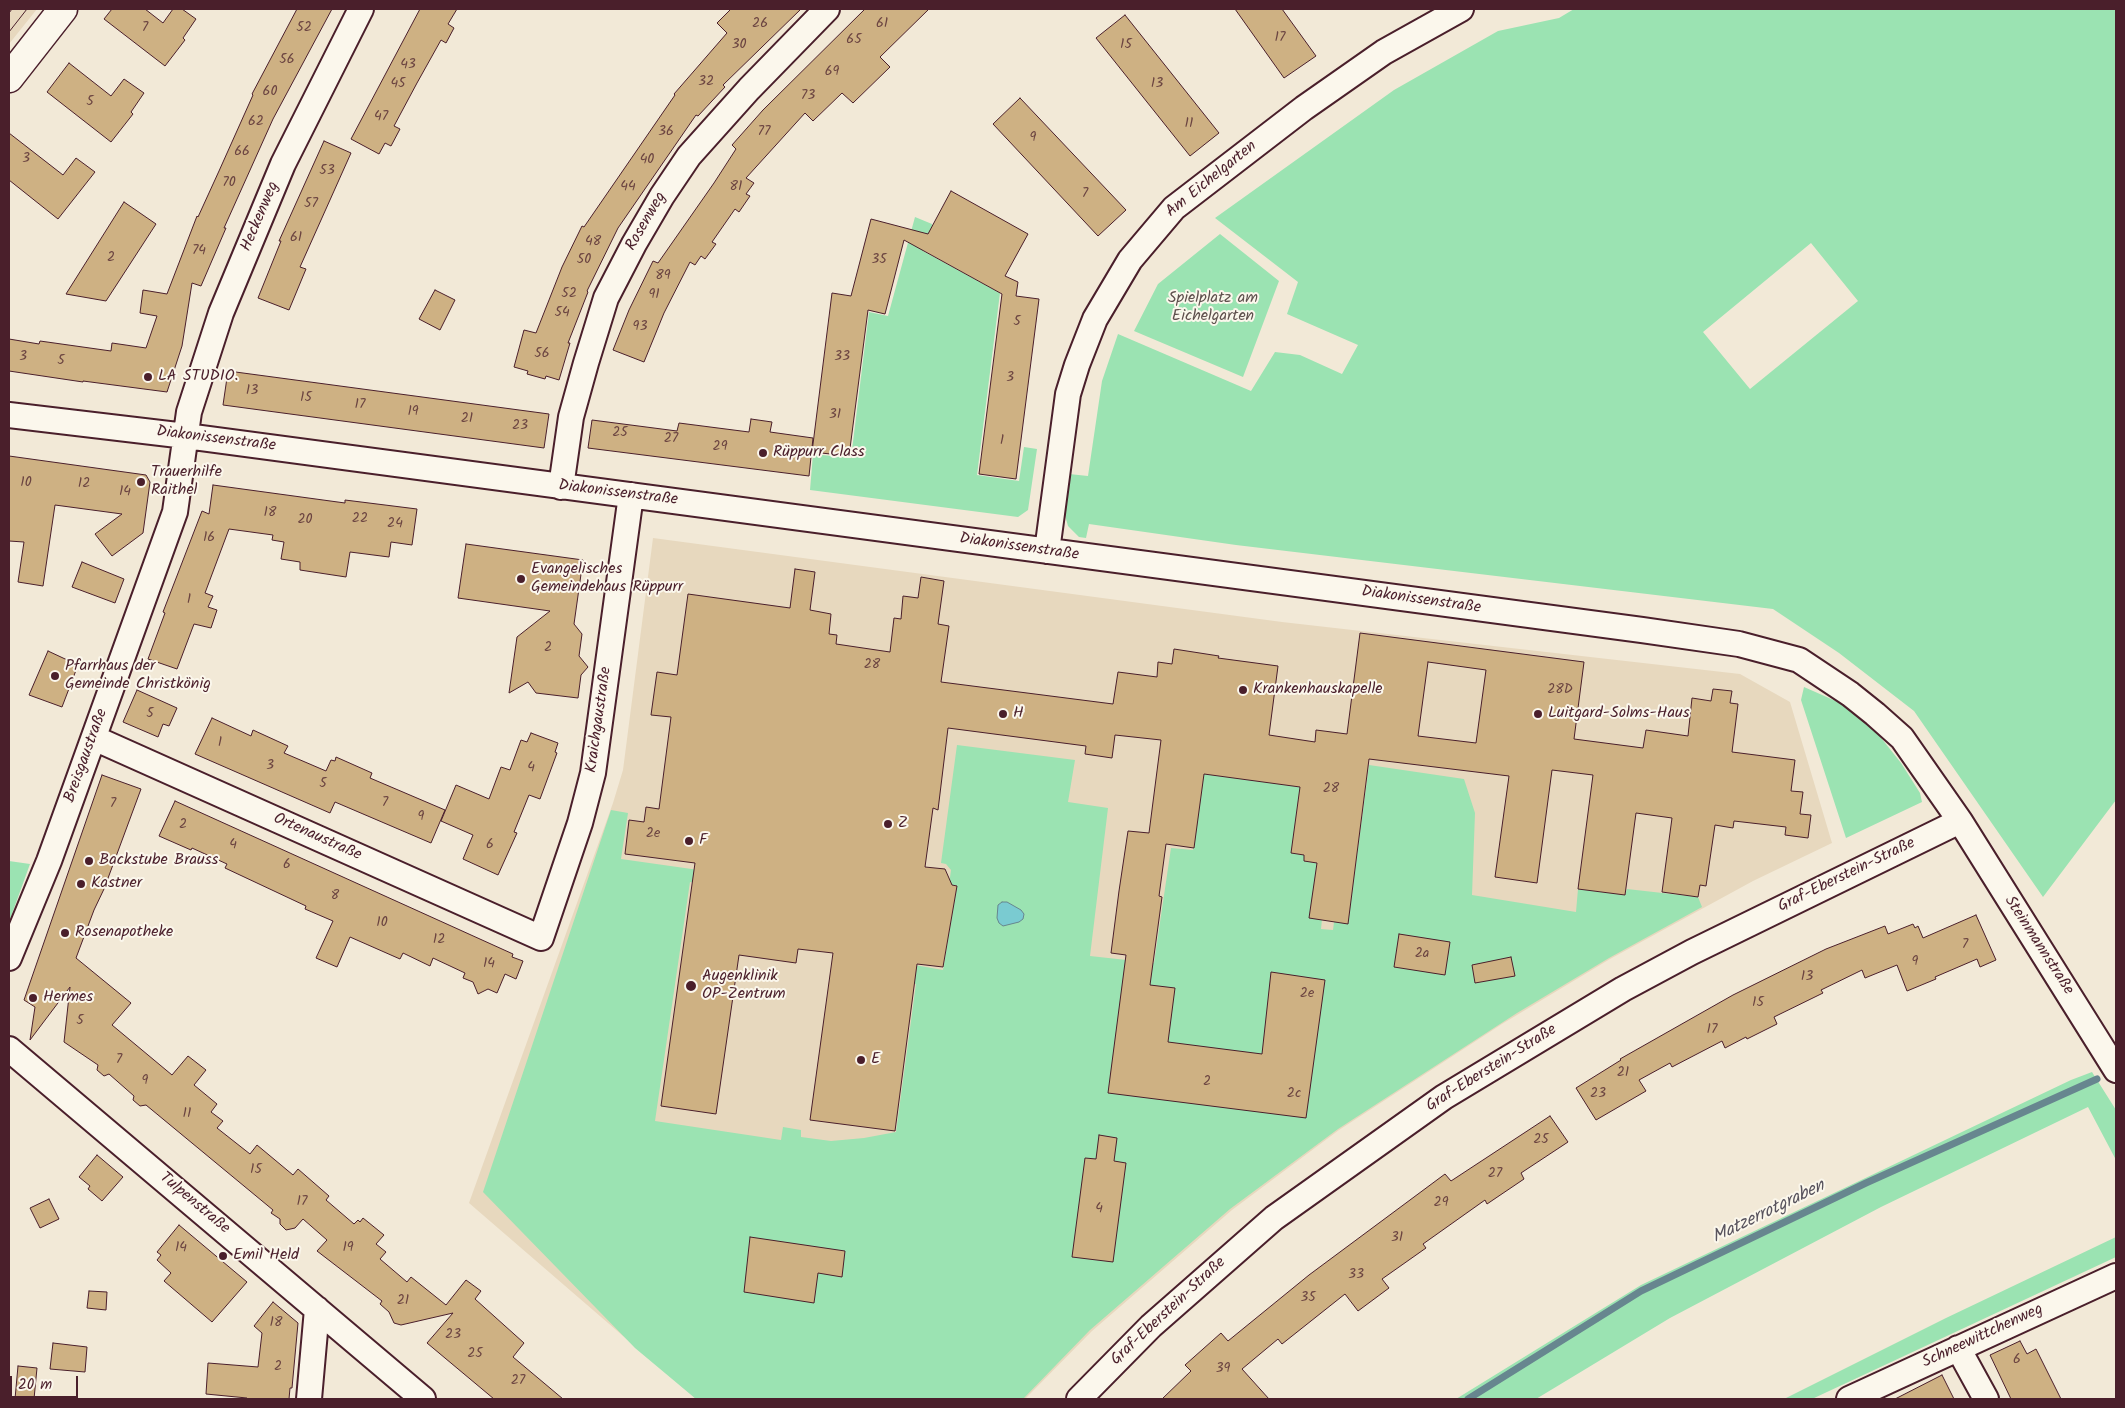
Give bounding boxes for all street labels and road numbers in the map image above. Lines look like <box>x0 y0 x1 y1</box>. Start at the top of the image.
street label: Am Eichelgarten <box>1163 138 1261 222</box>
street label: Heckenweg <box>238 179 284 255</box>
street label: Rosenweg <box>623 189 671 255</box>
street label: Diakonissenstraße <box>155 423 277 457</box>
street label: Diakonissenstraße <box>557 477 679 511</box>
street label: Diakonissenstraße <box>958 530 1080 566</box>
street label: Diakonissenstraße <box>1360 583 1482 619</box>
street label: Kraichgaustraße <box>583 666 617 774</box>
street label: Breisgaustraße <box>61 706 113 806</box>
street label: Ortenaustraße <box>270 810 364 866</box>
street label: Graf-Eberstein-Straße <box>1775 834 1919 918</box>
street label: Steinmannstraße <box>1999 893 2077 999</box>
street label: Graf-Eberstein-Straße <box>1423 1021 1561 1117</box>
street label: Tulpenstraße <box>155 1169 233 1239</box>
street label: Graf-Eberstein-Straße <box>1108 1254 1230 1370</box>
street label: Schneewittchenweg <box>1920 1301 2046 1373</box>

